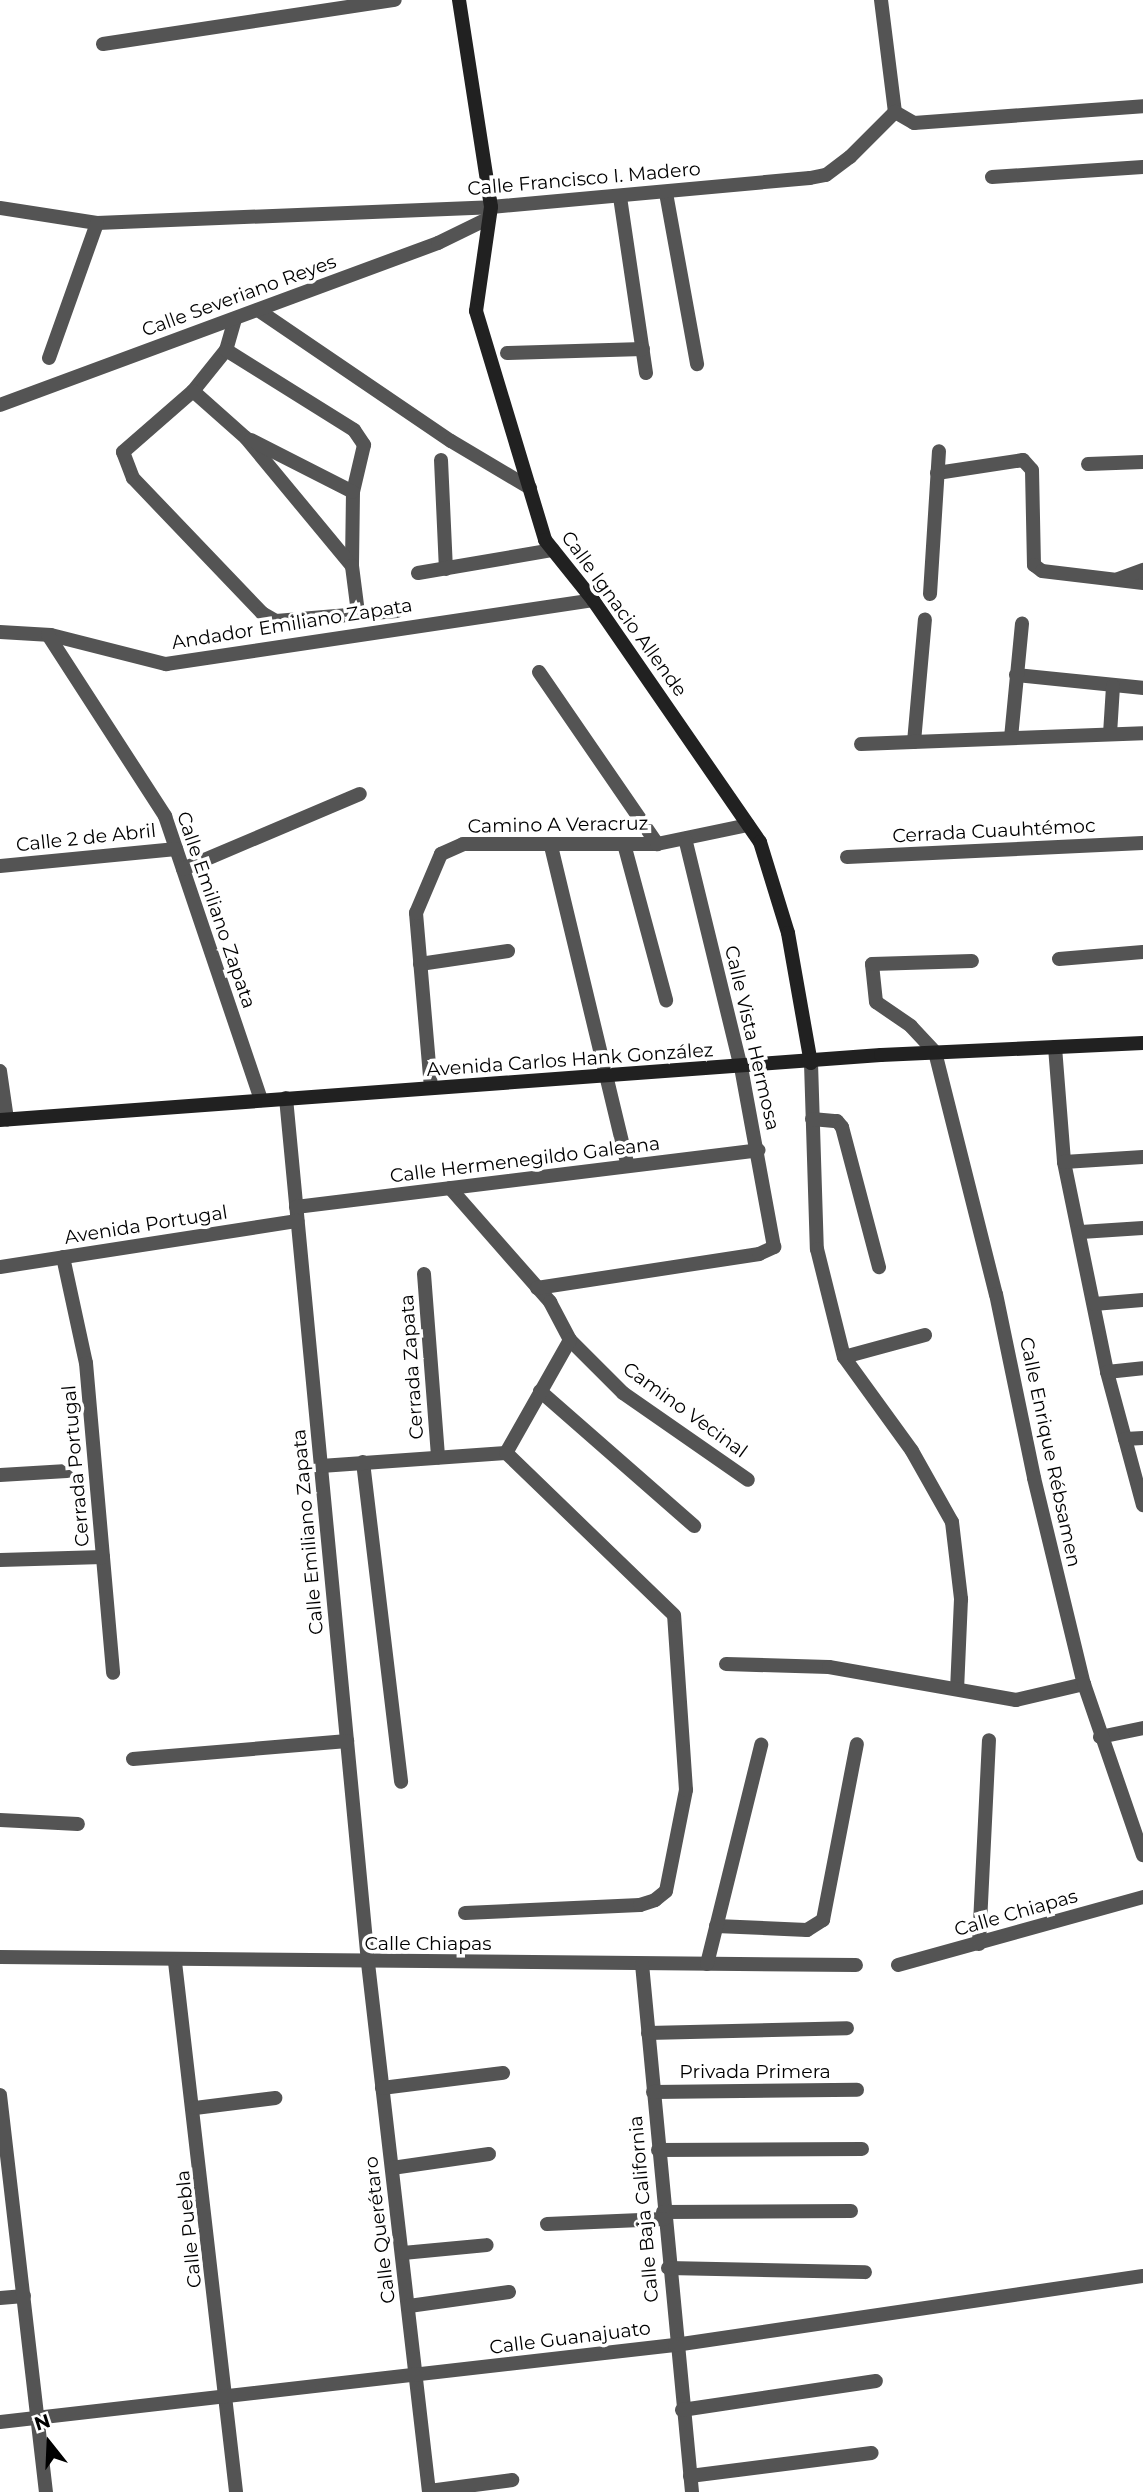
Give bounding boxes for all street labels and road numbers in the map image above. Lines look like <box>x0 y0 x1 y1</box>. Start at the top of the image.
street label: Calle Francisco I. Madero <box>466 157 702 201</box>
street label: Calle Severiano Reyes <box>139 250 339 342</box>
street label: Calle Ignacio Allende <box>556 527 692 701</box>
street label: Andador Emiliano Zapata <box>170 594 414 654</box>
street label: Calle Emiliano Zapata <box>172 809 260 1011</box>
street label: Camino A Veracruz <box>467 812 649 838</box>
street label: Cerrada Cuauhtémoc <box>892 814 1096 848</box>
street label: Calle 2 de Abril <box>15 819 157 857</box>
street label: Calle Vista Hermosa <box>720 943 784 1133</box>
street label: Avenida Carlos Hank González <box>426 1039 714 1081</box>
street label: Calle Hermenegildo Galeana <box>389 1132 661 1188</box>
street label: Avenida Portugal <box>63 1201 229 1249</box>
street label: Cerrada Zapata <box>396 1294 428 1440</box>
street label: Calle Enrique Rébsamen <box>1014 1335 1086 1569</box>
street label: Camino Vecinal <box>618 1357 752 1463</box>
street label: Cerrada Portugal <box>58 1384 94 1548</box>
street label: Calle Emiliano Zapata <box>288 1428 328 1636</box>
street label: Calle Chiapas <box>952 1885 1080 1941</box>
street label: Calle Chiapas <box>364 1933 492 1955</box>
street label: Privada Primera <box>679 2061 831 2083</box>
street label: Calle Baja California <box>624 2115 664 2303</box>
street label: Calle Querétaro <box>360 2155 400 2305</box>
street label: Calle Puebla <box>171 2169 207 2289</box>
street label: Calle Guanajuato <box>488 2317 652 2359</box>

